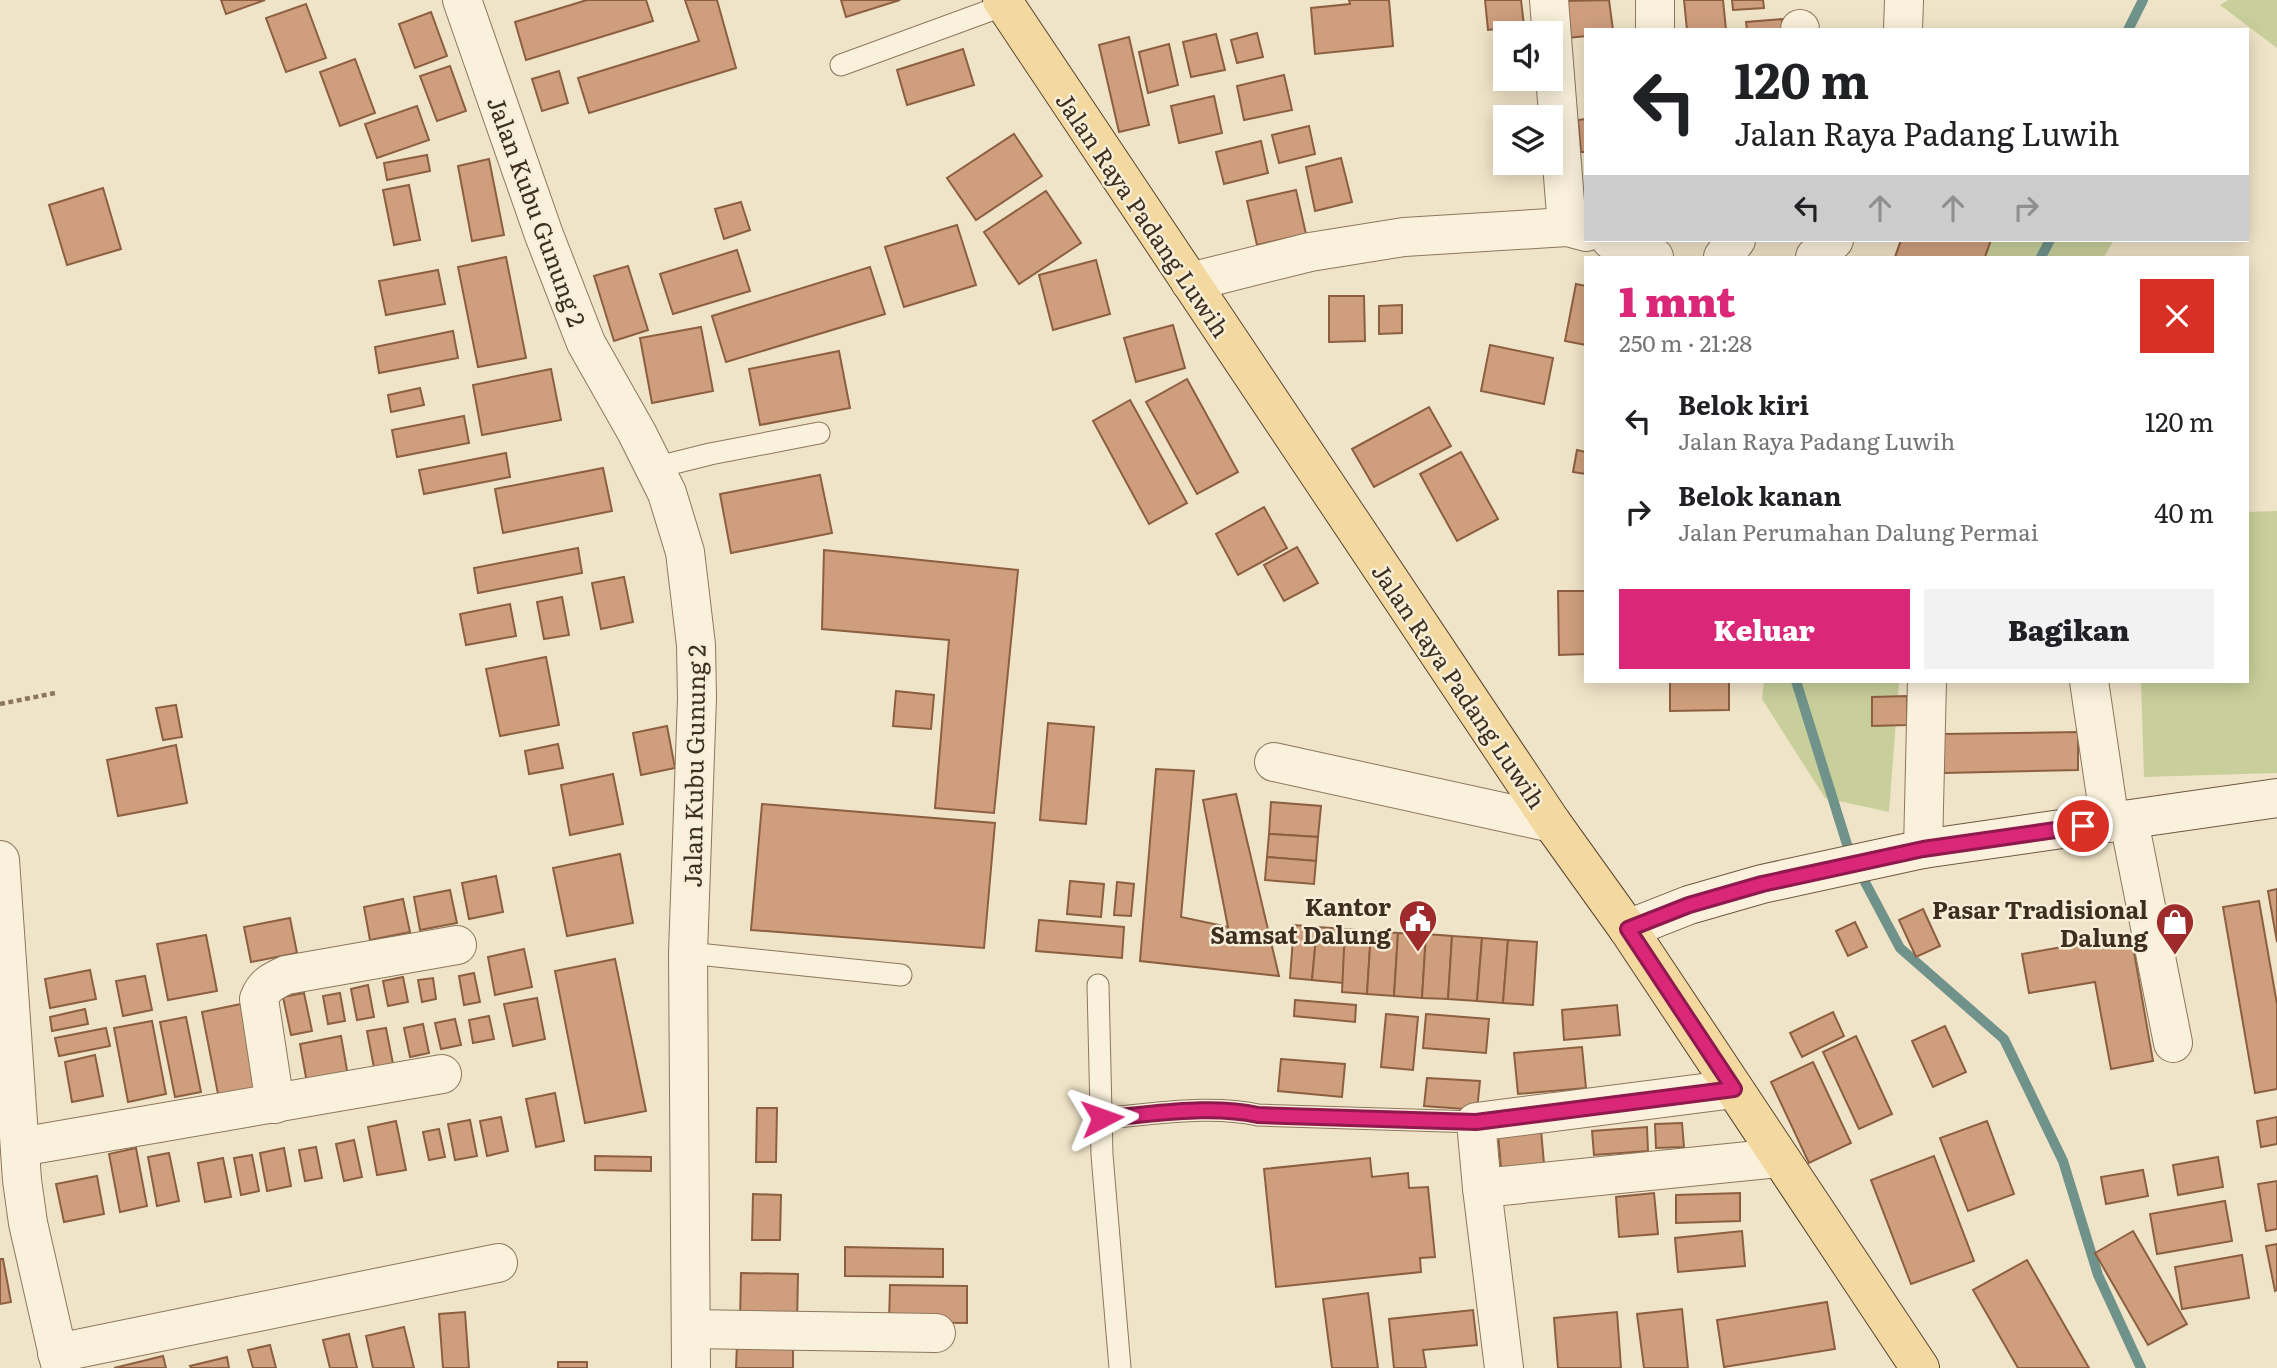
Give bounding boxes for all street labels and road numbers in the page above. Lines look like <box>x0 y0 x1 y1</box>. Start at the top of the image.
street label: Jalan Raya Padang Luwih <box>1049 84 1239 344</box>
street label: Jalan Kubu Gunung 2 <box>480 91 596 331</box>
street label: Jalan Raya Padang Luwih <box>1365 555 1555 815</box>
street label: Jalan Kubu Gunung 2 <box>673 644 713 888</box>

